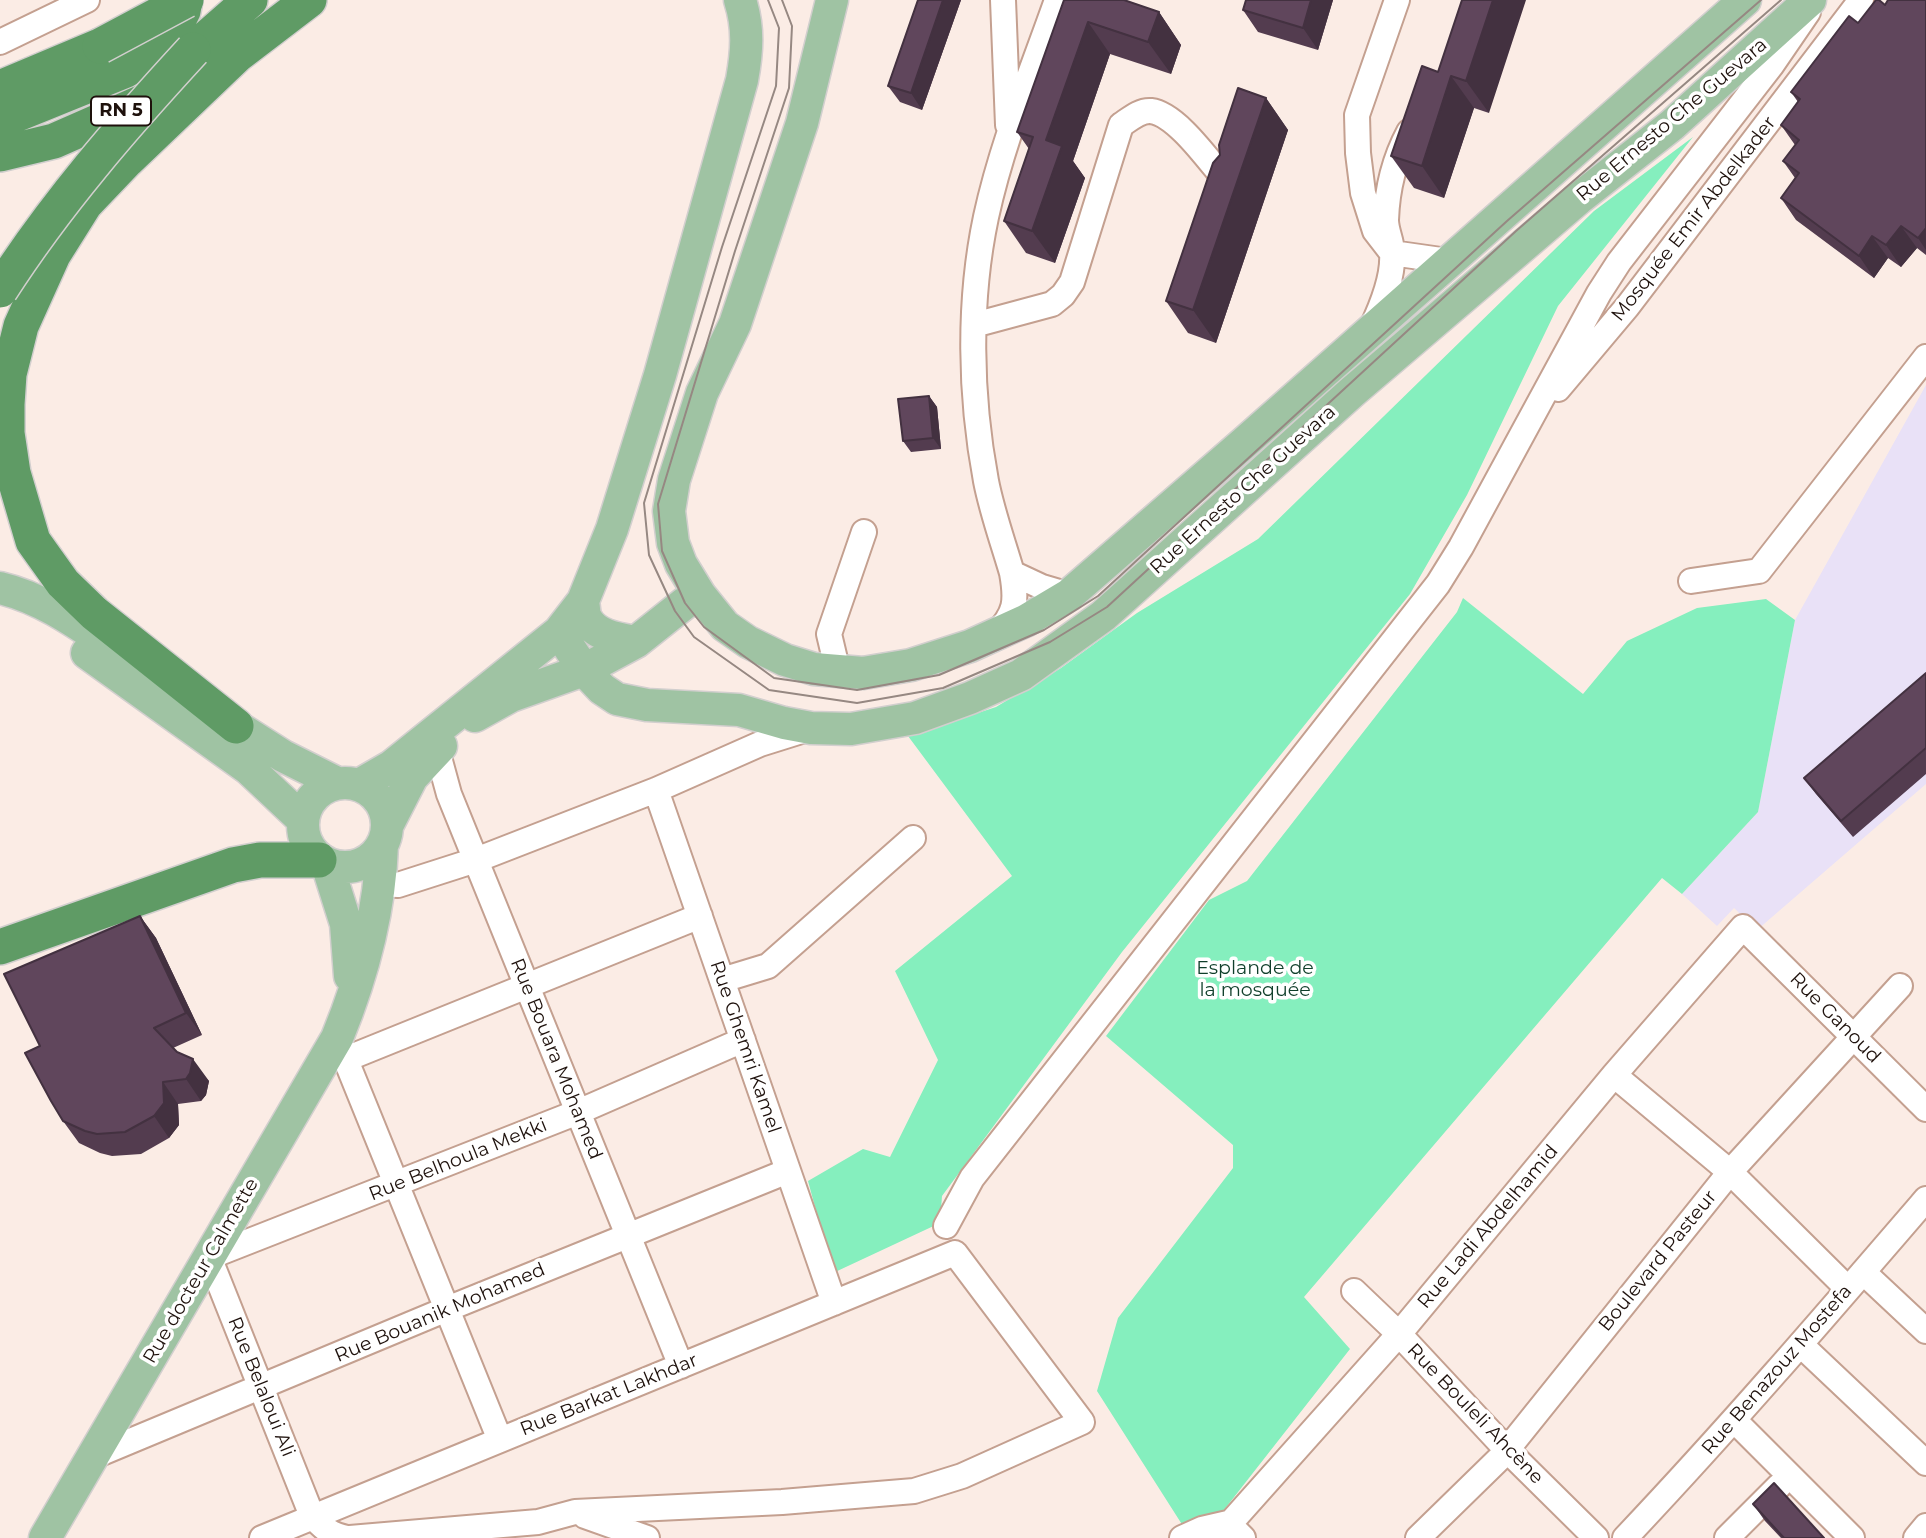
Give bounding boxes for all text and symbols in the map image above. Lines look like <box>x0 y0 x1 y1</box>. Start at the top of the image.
street label: Rue Ernesto Che Guevara <box>1572 34 1772 206</box>
road number: RN 5 <box>91 96 151 126</box>
street label: Mosquée Emir Abdelkader <box>1607 112 1781 326</box>
street label: Rue Ernesto Che Guevara <box>1146 401 1340 579</box>
street label: Rue Bouara Mohamed <box>505 955 607 1163</box>
park label: Esplande de la mosquée <box>1196 957 1314 1001</box>
street label: Rue Ghemri Kamel <box>705 958 785 1136</box>
street label: Rue Ganoud <box>1785 968 1885 1068</box>
street label: Rue Belhoula Mekki <box>366 1114 550 1206</box>
street label: Rue Ladi Abdelhamid <box>1413 1141 1563 1313</box>
street label: Rue docteur Calmette <box>139 1174 263 1368</box>
street label: Boulevard Pasteur <box>1594 1186 1722 1336</box>
street label: Rue Bouanik Mohamed <box>331 1258 549 1368</box>
street label: Rue Benazouz Mostefa <box>1697 1281 1857 1459</box>
street label: Rue Belaloui Ali <box>223 1314 299 1460</box>
street label: Rue Bouleli Ahcène <box>1402 1339 1548 1489</box>
street label: Rue Barkat Lakhdar <box>517 1349 701 1441</box>

